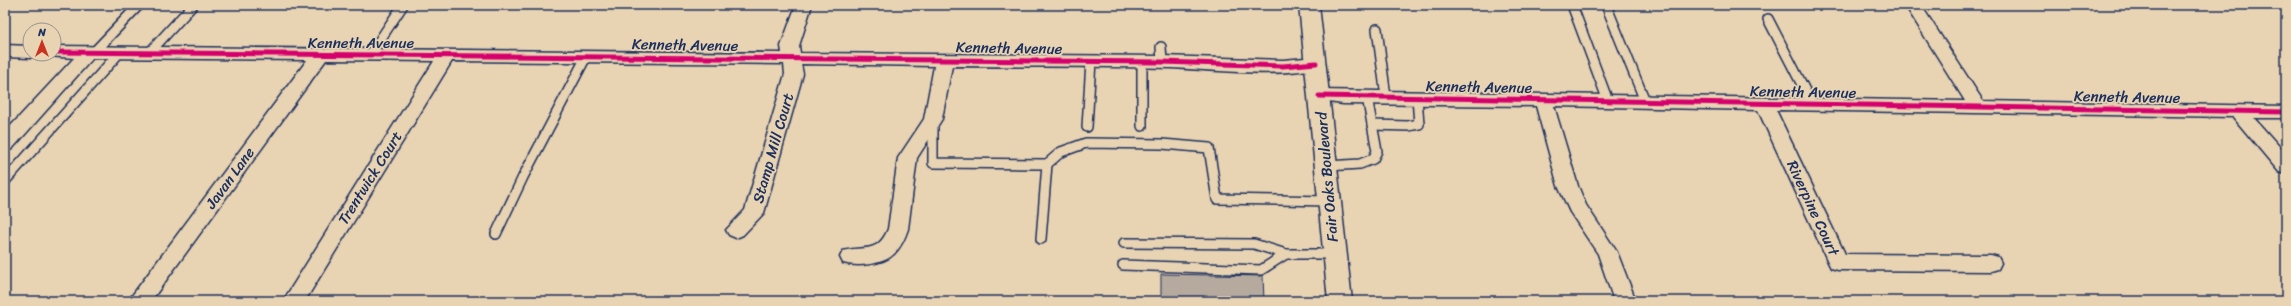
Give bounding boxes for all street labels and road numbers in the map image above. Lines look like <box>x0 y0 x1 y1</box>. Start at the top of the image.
street label: Kenneth Avenue <box>308 30 415 56</box>
street label: Kenneth Avenue <box>632 31 739 59</box>
street label: Kenneth Avenue <box>956 34 1063 62</box>
street label: Kenneth Avenue <box>1426 73 1533 101</box>
street label: Kenneth Avenue <box>1750 78 1857 106</box>
street label: Kenneth Avenue <box>2074 83 2181 111</box>
street label: Stamp Mill Court <box>745 89 801 206</box>
street label: Fair Oaks Boulevard <box>1308 110 1346 243</box>
street label: Trentwick Court <box>331 126 409 230</box>
street label: Javan Lane <box>198 141 262 215</box>
street label: Riverpine Court <box>1779 156 1847 261</box>

